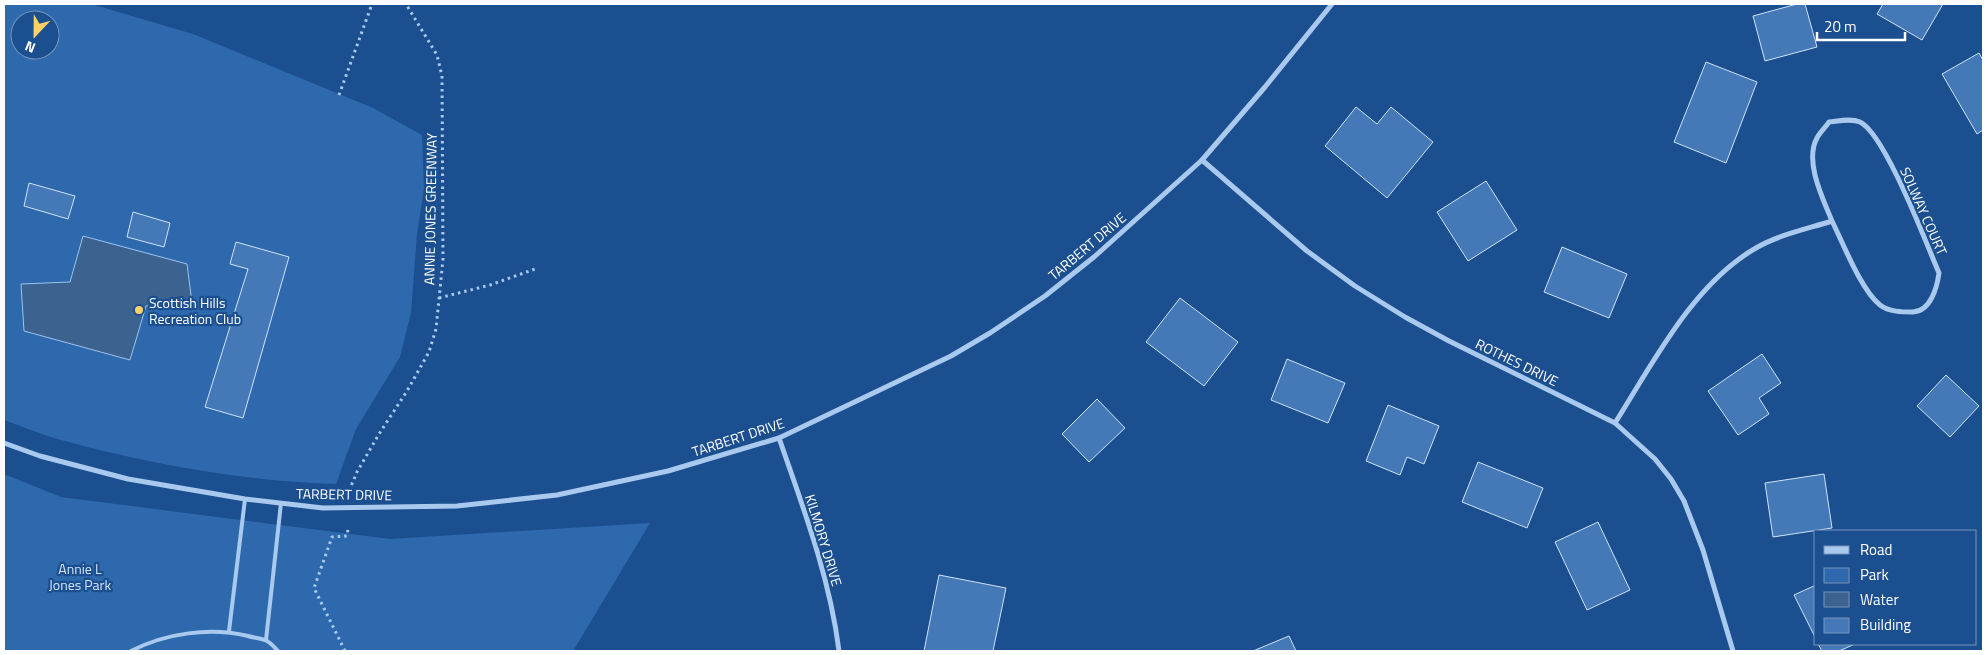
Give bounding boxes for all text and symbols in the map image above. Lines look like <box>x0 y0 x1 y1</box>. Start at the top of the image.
north arrow <box>10 10 60 60</box>
scale bar <box>1817 10 1904 42</box>
text: 20 m <box>1824 15 1857 38</box>
text: N <box>22 36 38 59</box>
street label: ANNIE JONES GREENWAY <box>418 132 442 285</box>
street label: SOLWAY COURT <box>1895 163 1953 259</box>
street label: TARBERT DRIVE <box>1043 207 1131 285</box>
place label: Scottish Hills Recreation Club <box>149 292 241 329</box>
marker: Scottish Hills Recreation Club <box>133 304 145 316</box>
street label: ROTHES DRIVE <box>1472 333 1562 391</box>
street label: TARBERT DRIVE <box>689 412 787 462</box>
street label: TARBERT DRIVE <box>296 483 392 505</box>
street label: KILMORY DRIVE <box>800 491 848 589</box>
legend <box>1814 530 1977 645</box>
text: Road <box>1860 538 1892 561</box>
park label: Annie L Jones Park <box>49 558 111 595</box>
text: Park <box>1860 563 1889 586</box>
text: Water <box>1860 588 1899 611</box>
text: Building <box>1860 613 1911 636</box>

